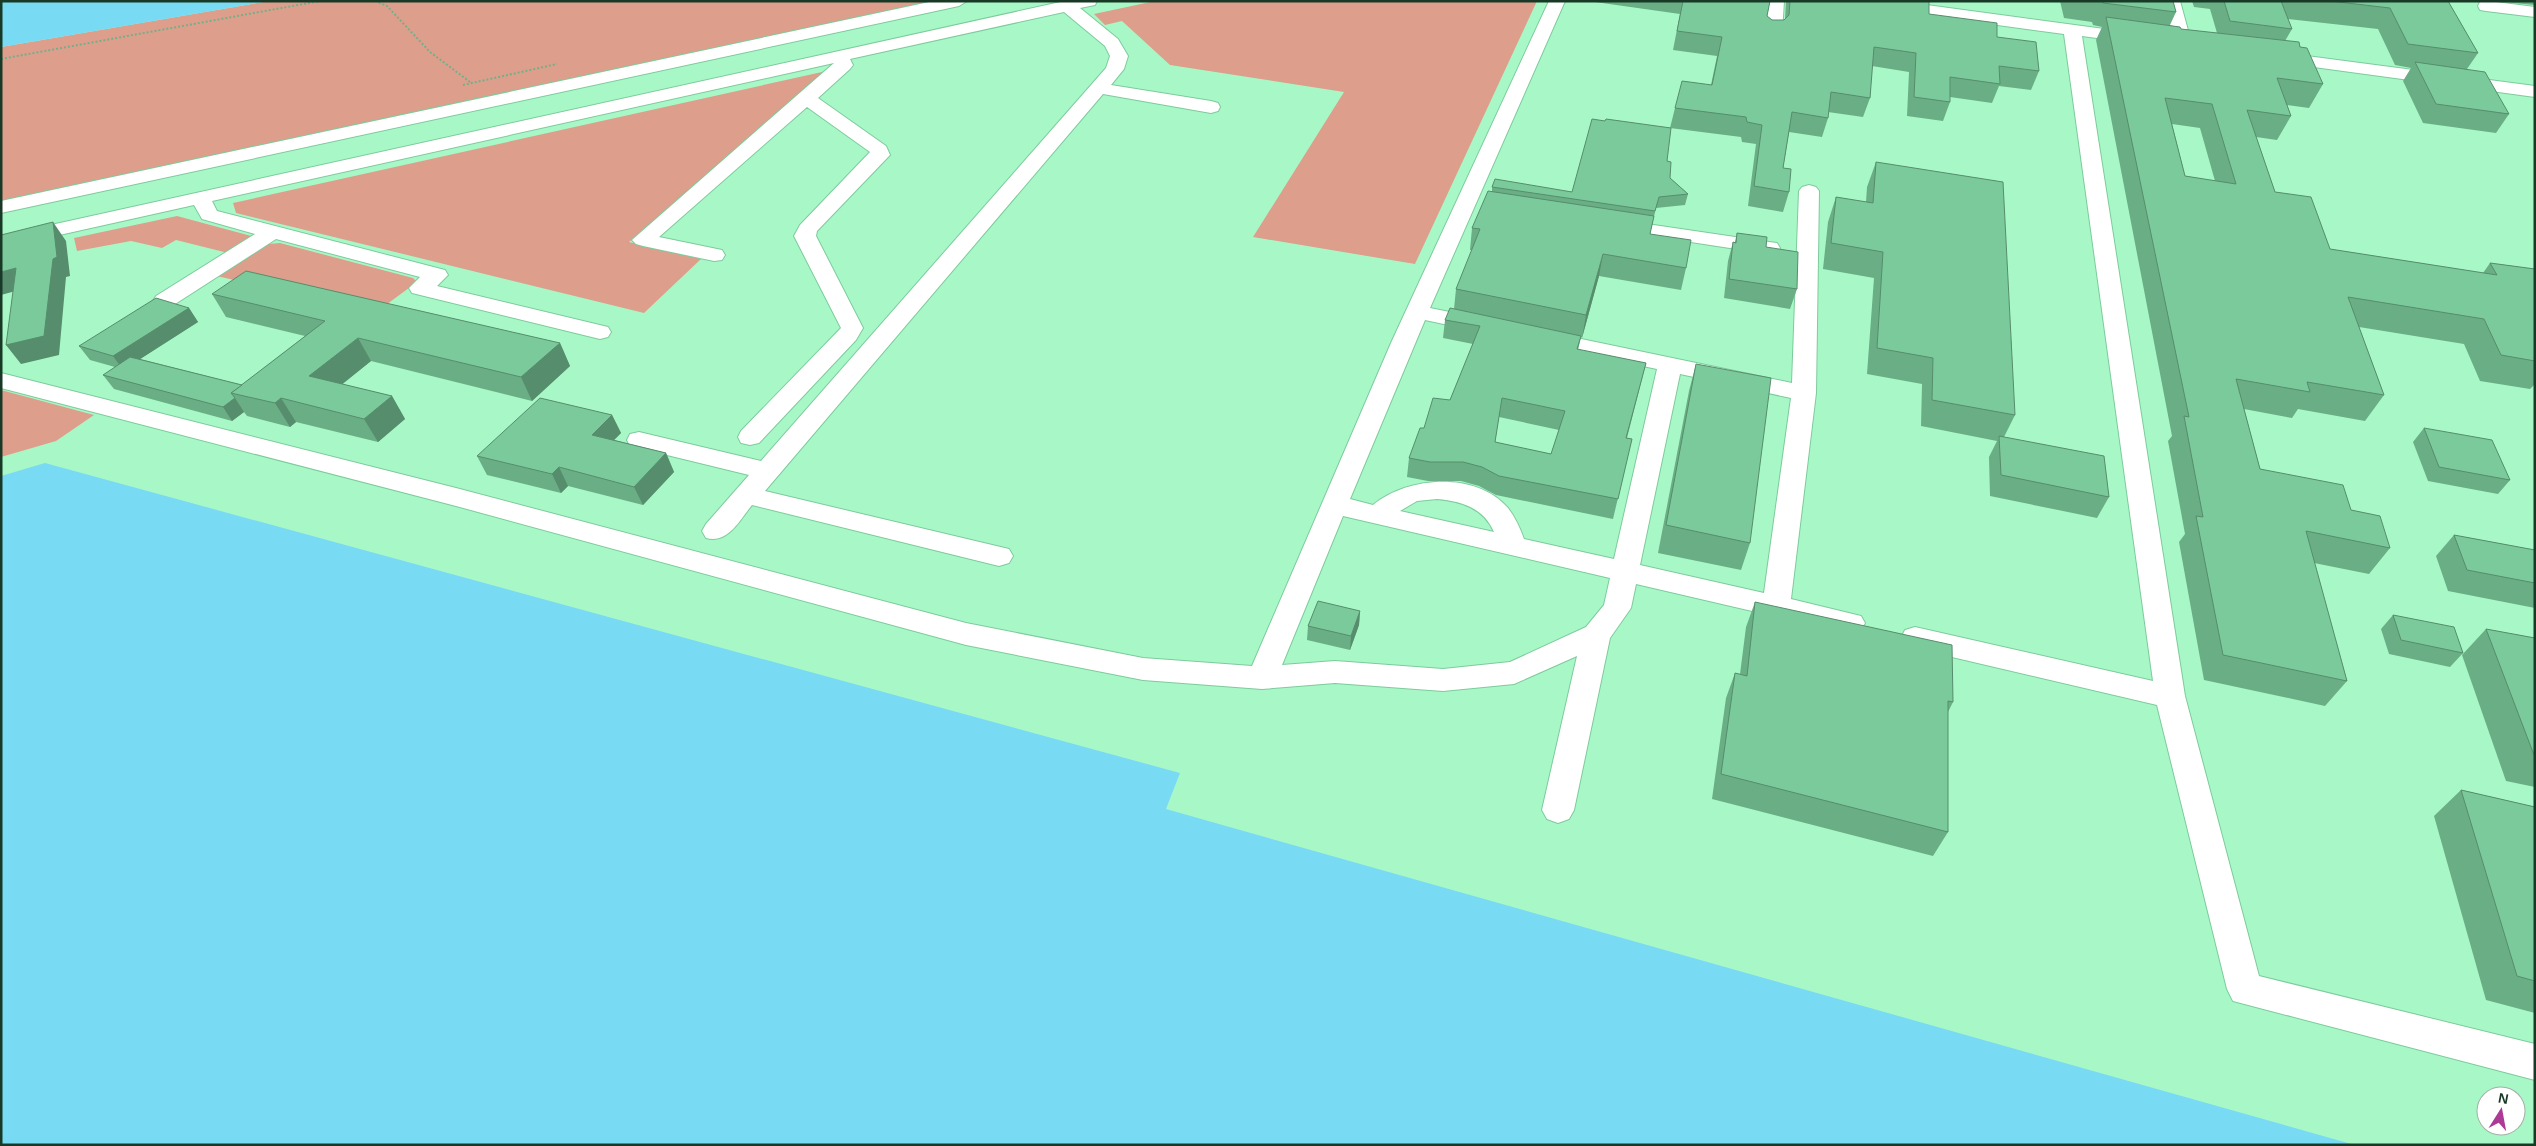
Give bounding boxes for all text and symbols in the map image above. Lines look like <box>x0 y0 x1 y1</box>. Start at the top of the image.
north arrow <box>2476 1086 2526 1136</box>
text: N <box>2497 1089 2510 1107</box>

